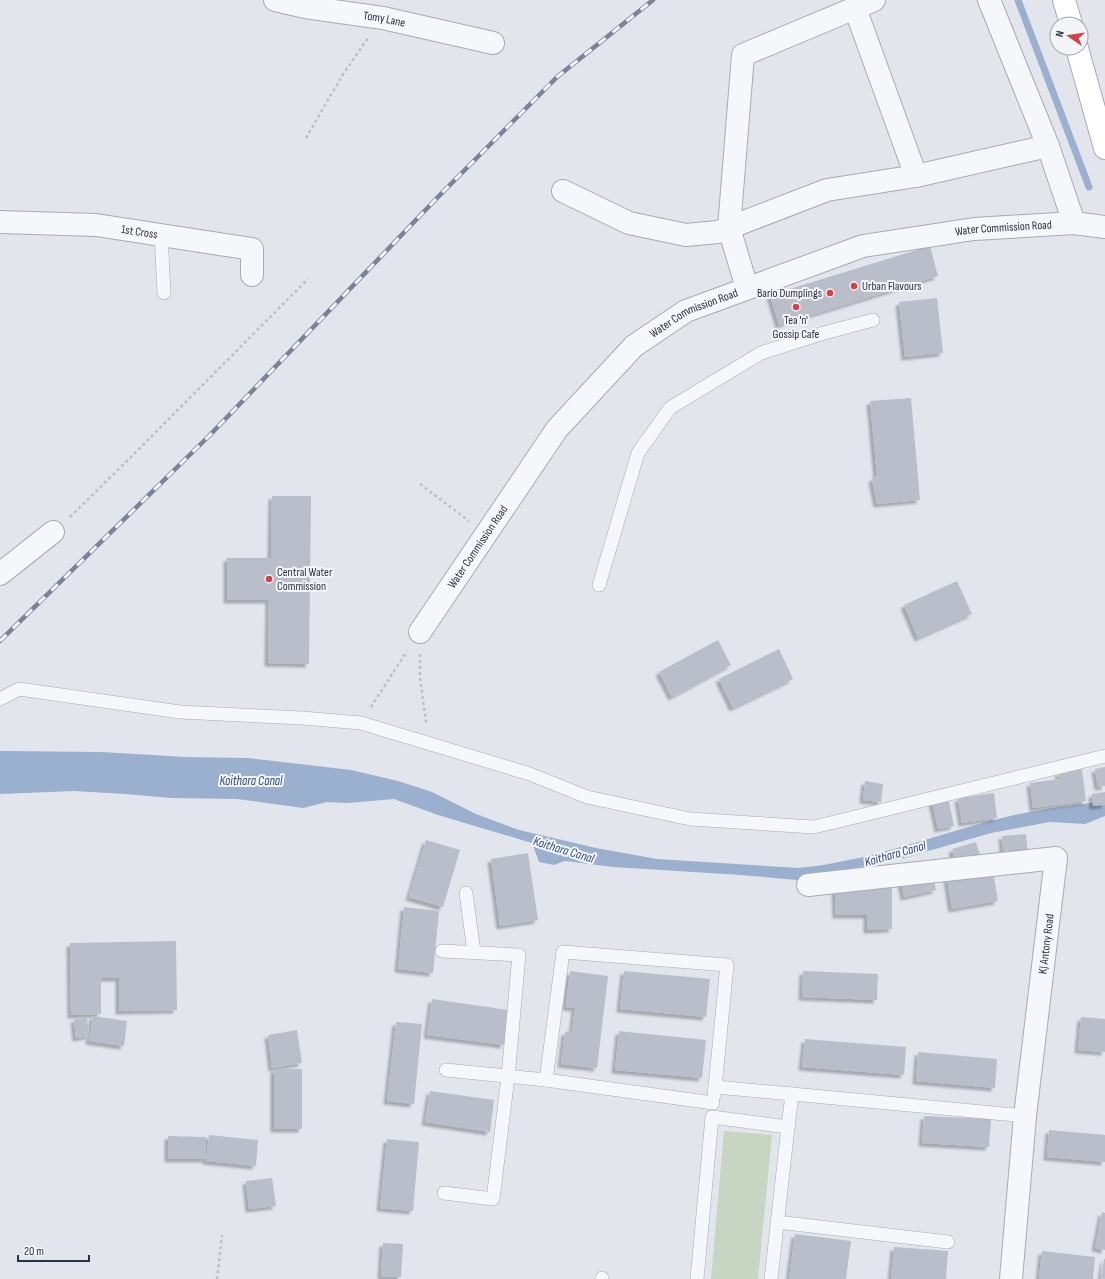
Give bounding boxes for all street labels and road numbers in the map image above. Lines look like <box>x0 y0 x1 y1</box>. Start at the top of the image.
street label: Tomy Lane <box>362 8 407 31</box>
street label: Water Commission Road <box>954 217 1052 240</box>
street label: 1st Cross <box>120 222 159 242</box>
street label: Water Commission Road <box>647 286 740 341</box>
street label: Water Commission Road <box>445 502 511 591</box>
street label: KJ Antony Road <box>1035 913 1058 975</box>

